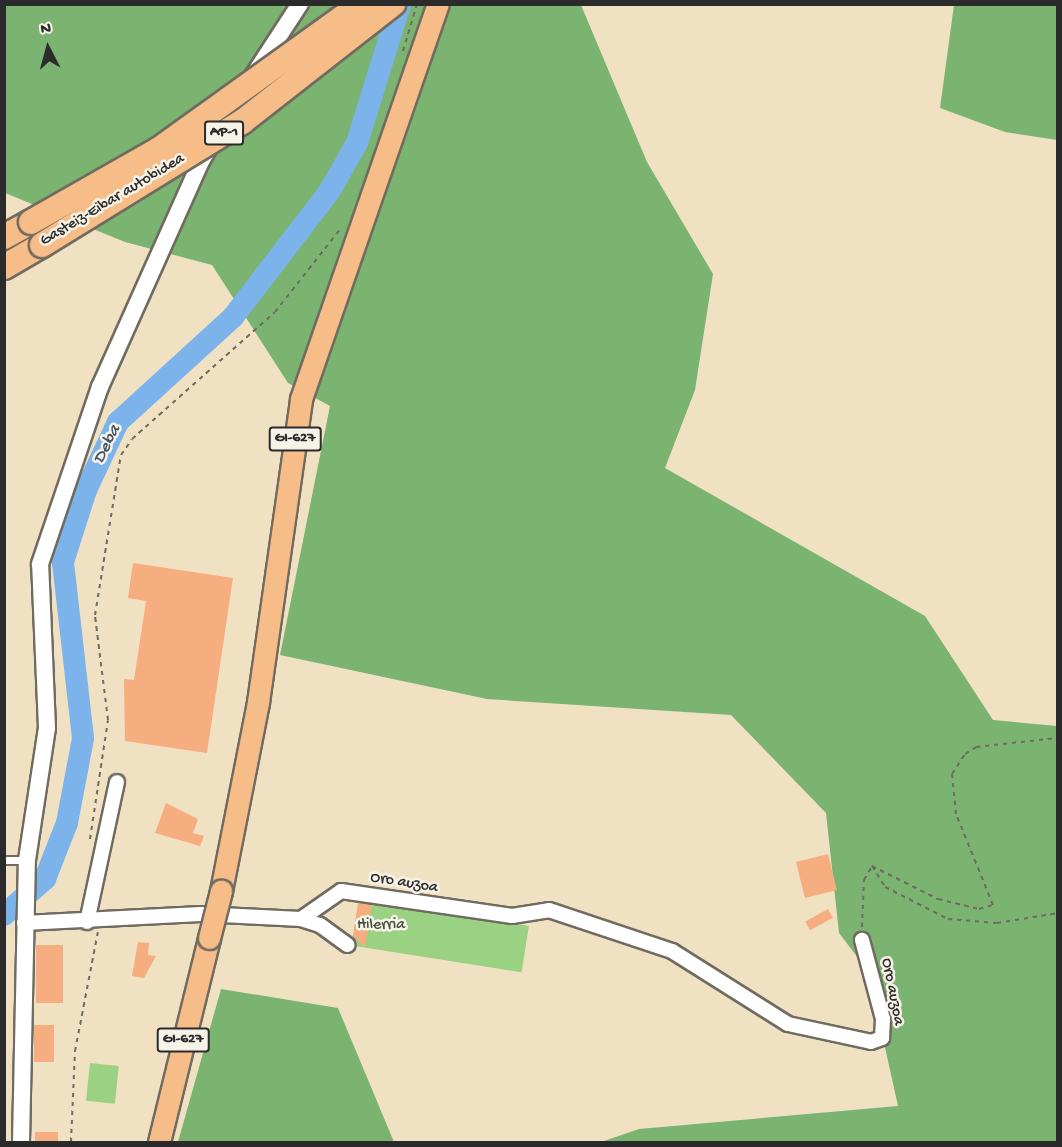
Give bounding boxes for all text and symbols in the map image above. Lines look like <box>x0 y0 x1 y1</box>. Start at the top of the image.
north arrow <box>18 18 78 78</box>
text: N <box>40 20 52 40</box>
road number: AP-1 <box>203 121 245 145</box>
street label: Gasteiz-Eibar autobidea <box>37 150 189 252</box>
water label: Deba <box>89 422 127 468</box>
road number: GI-627 <box>268 427 322 451</box>
street label: Oro auzoa <box>369 869 439 899</box>
park label: Hilerria <box>357 916 405 936</box>
street label: Oro auzoa <box>875 957 907 1027</box>
road number: GI-627 <box>156 1028 210 1052</box>

